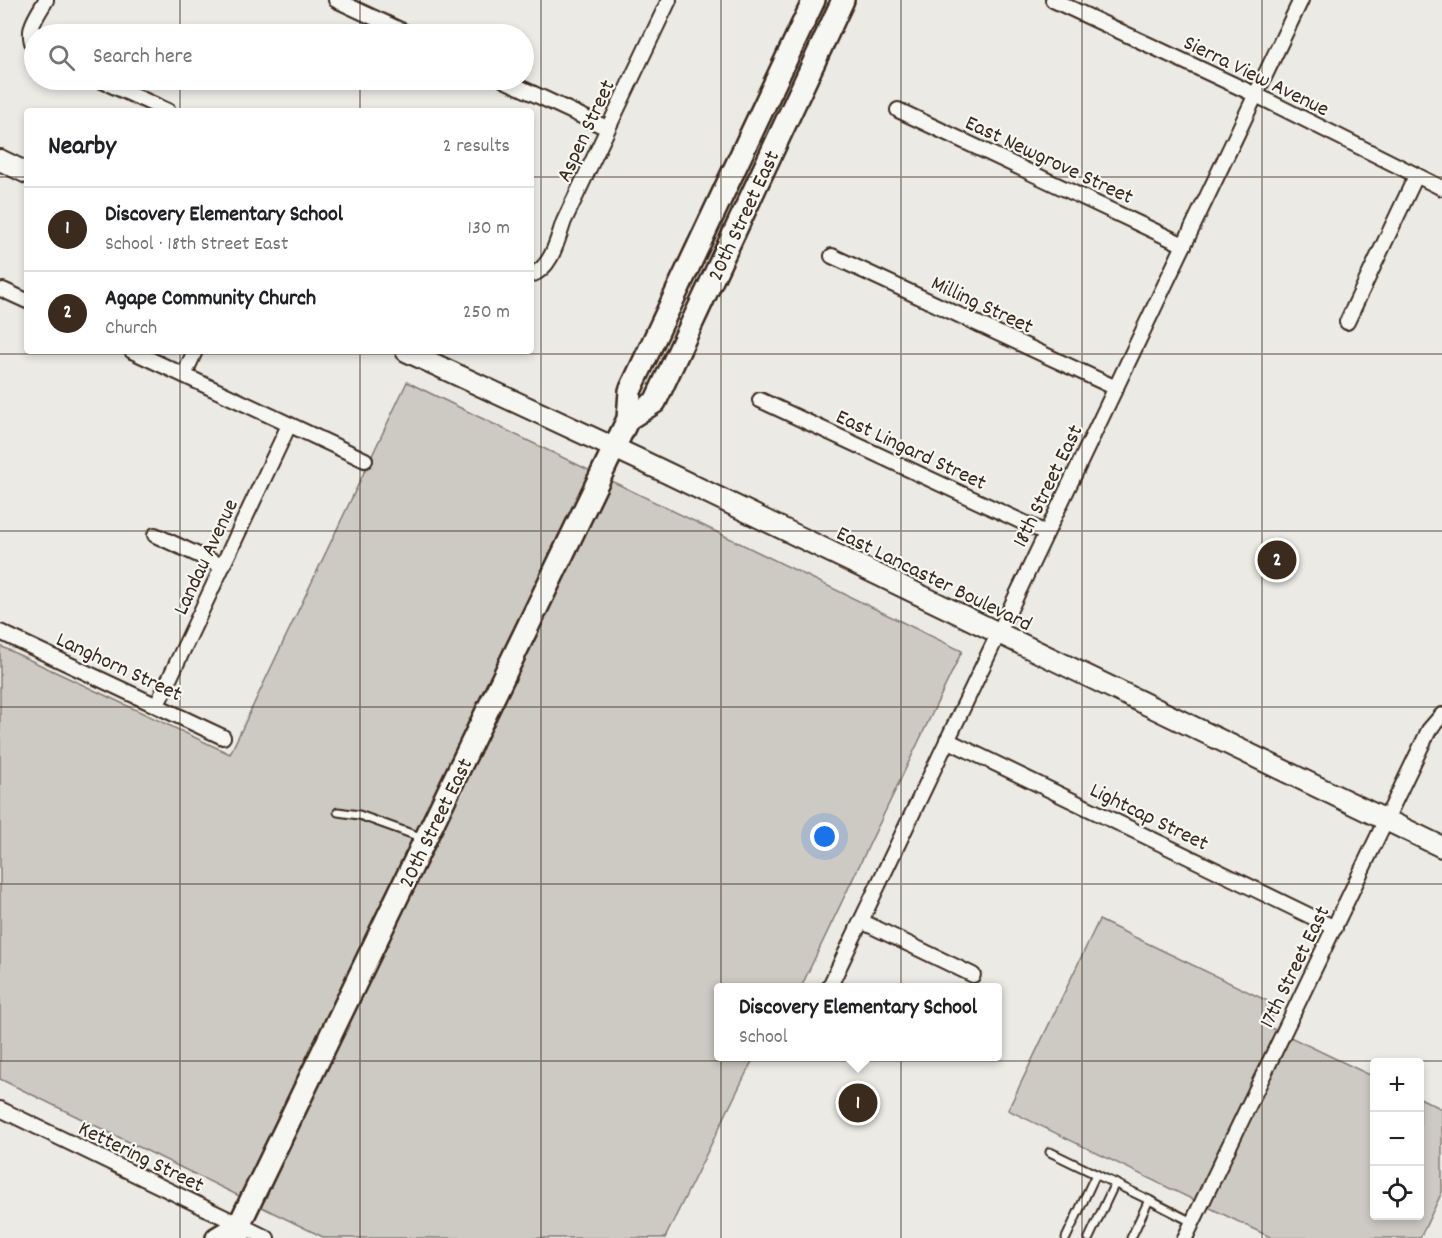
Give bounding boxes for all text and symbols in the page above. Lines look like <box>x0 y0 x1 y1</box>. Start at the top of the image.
search box <box>24 24 534 90</box>
street label: Sierra View Avenue <box>1177 28 1334 126</box>
icon: search <box>45 41 78 74</box>
text: Search here <box>93 42 192 73</box>
street label: Aspen Street <box>550 75 624 188</box>
street label: East Newgrove Street <box>959 109 1138 214</box>
text: Nearby <box>48 129 116 166</box>
text: 2 results <box>443 133 510 161</box>
street label: 20th Street East <box>701 146 789 287</box>
text: Discovery Elementary School <box>105 200 343 231</box>
text: 1 <box>65 215 70 243</box>
text: 130 m <box>468 215 510 243</box>
text: School · 18th Street East <box>105 231 288 259</box>
street label: Milling Street <box>925 269 1038 343</box>
text: Agape Community Church <box>105 284 316 315</box>
text: 2 <box>63 299 72 327</box>
text: 250 m <box>463 299 510 327</box>
text: Church <box>105 315 157 343</box>
street label: East Lingard Street <box>830 403 991 500</box>
street label: 18th Street East <box>1006 420 1092 553</box>
street label: Landau Avenue <box>167 494 248 621</box>
street label: East Lancaster Boulevard <box>830 519 1037 641</box>
pin: 2 <box>1258 538 1296 582</box>
street label: Langhorn Street <box>50 625 187 711</box>
street label: 20th Street East <box>392 753 482 894</box>
street label: Lightcap Street <box>1084 776 1213 860</box>
your location <box>810 822 839 851</box>
street label: 17th Street East <box>1253 901 1339 1034</box>
popup <box>714 983 1002 1061</box>
text: Discovery Elementary School <box>739 993 977 1024</box>
text: School <box>739 1024 788 1052</box>
map controls <box>1370 1058 1424 1220</box>
button: + <box>1370 1058 1424 1112</box>
pin: 1 <box>838 1080 878 1126</box>
button: − <box>1370 1112 1424 1166</box>
street label: Kettering Street <box>72 1114 208 1202</box>
button: locate <box>1370 1166 1424 1220</box>

